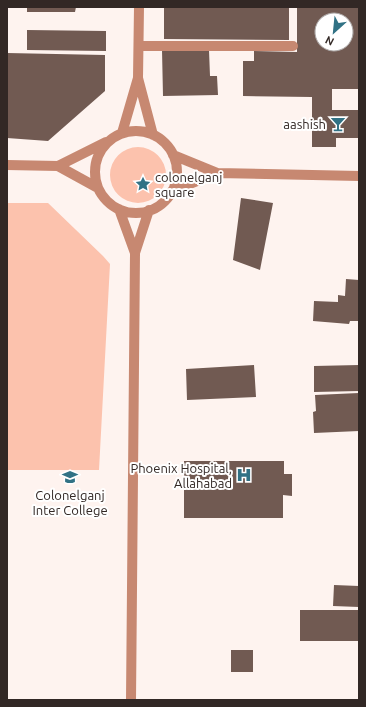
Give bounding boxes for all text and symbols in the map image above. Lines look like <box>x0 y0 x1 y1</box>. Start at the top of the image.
north arrow <box>314 12 354 52</box>
text: N <box>323 34 336 48</box>
bar icon: aashish <box>329 115 347 133</box>
place label: aashish <box>283 117 326 131</box>
place label: colonelganj square <box>155 170 222 199</box>
place icon: colonelganj square <box>134 175 152 193</box>
place label: Phoenix Hospital, Allahabad <box>130 461 232 490</box>
hospital icon: Phoenix Hospital, Allahabad <box>235 466 253 484</box>
school or university icon: Colonelganj Inter College <box>61 468 79 486</box>
place label: Colonelganj Inter College <box>32 488 108 517</box>

